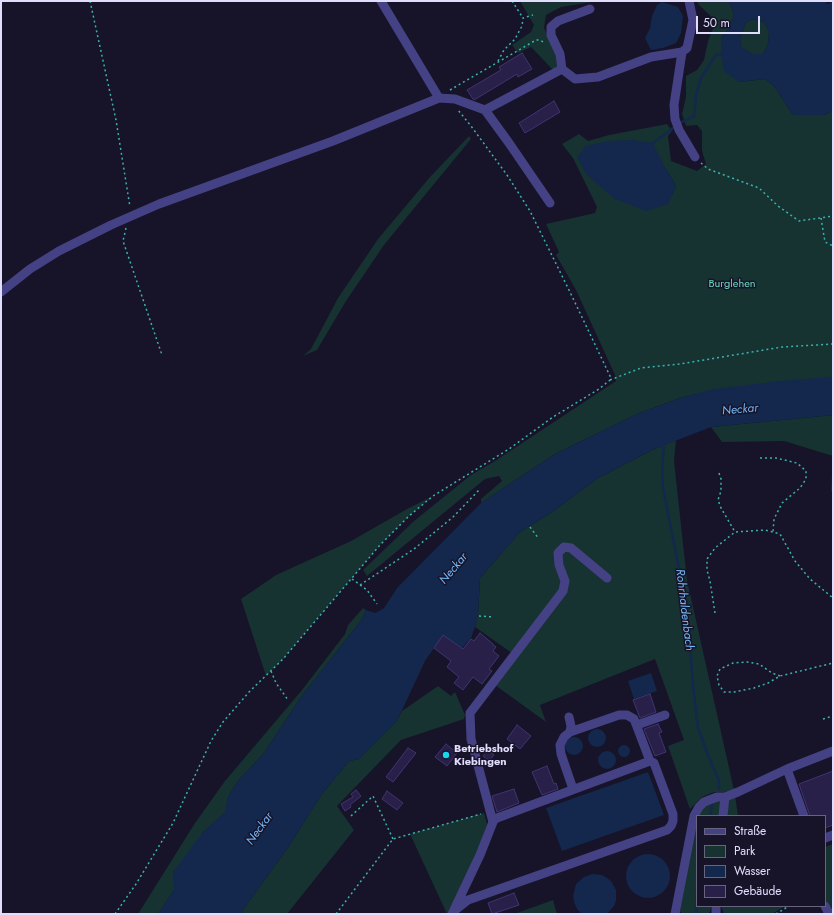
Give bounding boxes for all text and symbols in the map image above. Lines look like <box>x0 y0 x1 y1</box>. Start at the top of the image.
scale bar <box>698 8 762 34</box>
text: 50 m <box>703 14 730 32</box>
park label: Burglehen <box>708 277 756 291</box>
water label: Neckar <box>721 401 759 419</box>
water label: Neckar <box>437 550 471 588</box>
water label: Rohrhaldenbach <box>672 568 696 652</box>
place label: Betriebshof Kiebingen <box>454 742 513 768</box>
marker: Betriebshof Kiebingen <box>441 750 451 760</box>
water label: Neckar <box>243 810 277 848</box>
legend <box>696 815 826 907</box>
text: Straße <box>734 822 766 840</box>
text: Park <box>734 842 755 860</box>
text: Wasser <box>734 862 770 880</box>
text: Gebäude <box>734 882 781 900</box>

